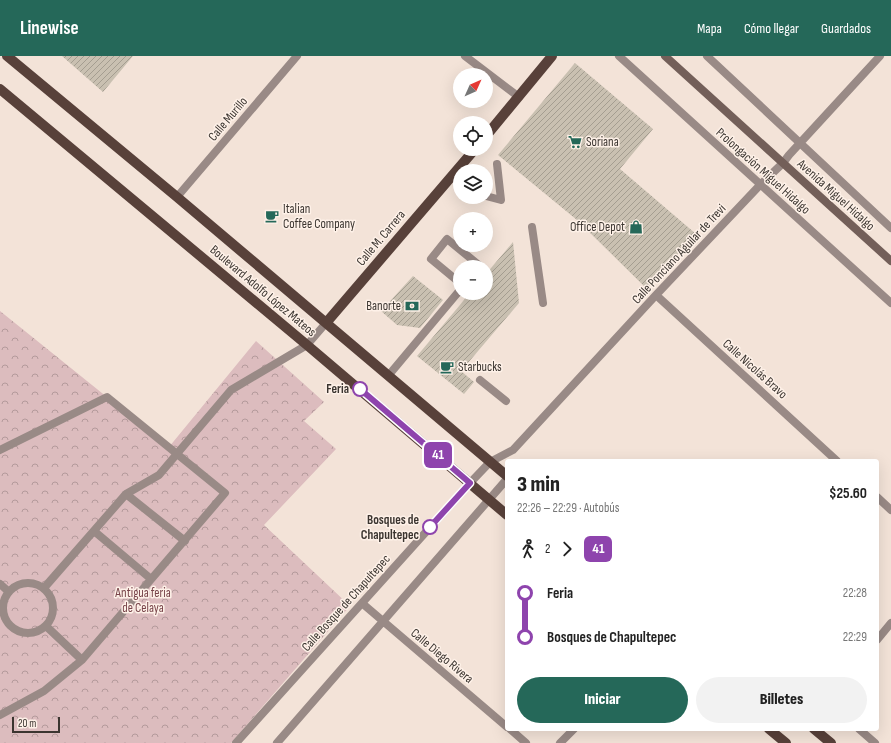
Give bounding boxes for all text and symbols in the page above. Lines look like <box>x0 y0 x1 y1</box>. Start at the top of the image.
text: Linewise <box>20 17 79 40</box>
text: Mapa <box>697 20 722 37</box>
text: Cómo llegar <box>744 20 799 37</box>
text: Guardados <box>821 20 871 37</box>
north arrow <box>453 68 493 108</box>
map controls <box>453 68 493 300</box>
street label: Calle Murillo <box>205 94 251 144</box>
button: locate <box>453 116 493 156</box>
street label: Prolongación Miguel Hidalgo <box>713 124 813 218</box>
supermarket icon: Soriana <box>567 134 583 150</box>
place label: Soriana <box>586 134 619 150</box>
street label: Avenida Miguel Hidalgo <box>793 155 878 234</box>
button: layers <box>453 164 493 204</box>
place label: Italian Coffee Company <box>283 201 355 232</box>
street label: Calle Ponciano Aguilar de Trevi <box>629 201 729 307</box>
street label: Calle M. Carrera <box>353 207 409 269</box>
cafe icon: Italian Coffee Company <box>264 208 280 224</box>
button: + <box>453 212 493 252</box>
place label: Office Depot <box>570 219 625 235</box>
shop icon: Office Depot <box>628 219 644 235</box>
street label: Boulevard Adolfo López Mateos <box>207 242 320 340</box>
button: − <box>453 260 493 300</box>
place label: Banorte <box>366 298 401 314</box>
bank icon: Banorte <box>404 298 420 314</box>
street label: Calle Nicolás Bravo <box>719 336 791 402</box>
cafe icon: Starbucks <box>439 359 455 375</box>
place label: Starbucks <box>458 359 502 375</box>
place label: Feria <box>326 381 349 397</box>
marker: Feria <box>352 381 368 397</box>
line badge: 41 <box>420 442 456 468</box>
text: 41 <box>432 446 444 463</box>
text: 3 min <box>517 471 560 498</box>
text: $25.60 <box>829 484 867 503</box>
text: 22:26 – 22:29 · Autobús <box>517 500 619 516</box>
place label: Bosques de Chapultepec <box>361 512 420 543</box>
marker: Bosques de Chapultepec <box>422 519 438 535</box>
icon: walk <box>517 538 539 560</box>
icon: forward <box>556 538 578 560</box>
text: 41 <box>592 540 604 557</box>
text: 2 <box>545 541 550 557</box>
street label: Calle Bosque de Chapultepec <box>298 551 394 655</box>
text: Feria <box>547 584 573 603</box>
park label: Antigua feria de Celaya <box>114 585 171 616</box>
text: 22:28 <box>843 585 867 601</box>
street label: Calle Diego Rivera <box>407 625 477 687</box>
text: Bosques de Chapultepec <box>547 628 676 647</box>
text: 22:29 <box>843 629 867 645</box>
button: Iniciar <box>517 677 688 723</box>
button: Billetes <box>696 677 867 723</box>
scale bar <box>12 715 60 734</box>
text: 20 m <box>18 717 36 730</box>

